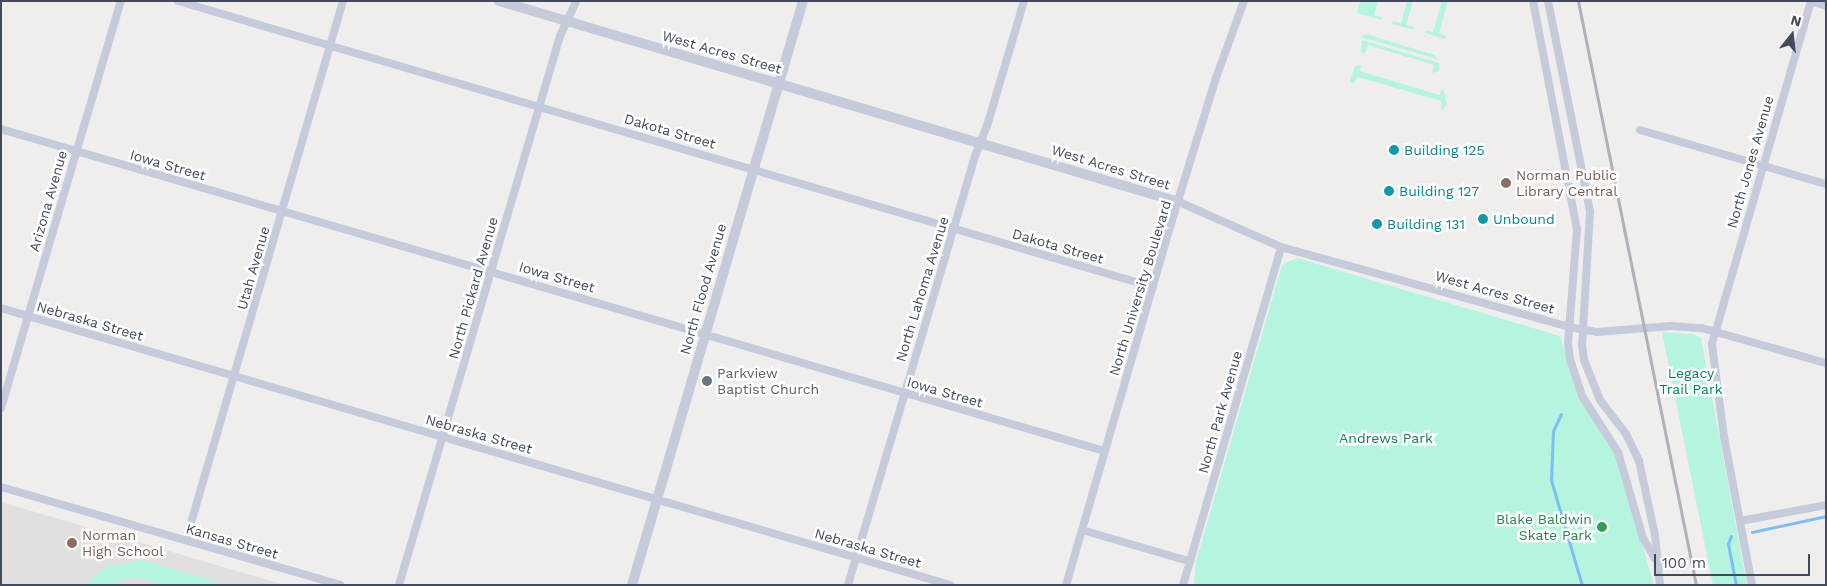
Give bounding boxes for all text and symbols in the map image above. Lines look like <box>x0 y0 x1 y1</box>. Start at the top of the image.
north arrow <box>1767 10 1817 60</box>
text: N <box>1789 11 1803 30</box>
street label: West Acres Street <box>660 27 784 77</box>
street label: North Jones Avenue <box>1723 93 1777 231</box>
street label: Dakota Street <box>622 110 718 152</box>
street label: West Acres Street <box>1049 141 1173 193</box>
place label: Building 125 <box>1404 142 1485 158</box>
marker: Building 125 <box>1388 144 1400 156</box>
street label: Iowa Street <box>128 146 208 184</box>
street label: Arizona Avenue <box>25 148 71 254</box>
place label: Norman Public Library Central <box>1516 167 1618 200</box>
marker: Norman Public Library Central <box>1500 177 1512 189</box>
place label: Building 127 <box>1399 183 1479 199</box>
marker: Building 127 <box>1383 185 1395 197</box>
street label: North University Boulevard <box>1105 198 1175 378</box>
place label: Unbound <box>1493 211 1555 227</box>
marker: Unbound <box>1477 213 1489 225</box>
street label: North Lahoma Avenue <box>892 214 952 364</box>
street label: North Pickard Avenue <box>445 215 501 361</box>
place label: Building 131 <box>1387 216 1465 232</box>
marker: Building 131 <box>1371 218 1383 230</box>
street label: North Flood Avenue <box>676 221 730 357</box>
street label: Utah Avenue <box>233 224 273 312</box>
street label: Dakota Street <box>1010 225 1106 267</box>
street label: Iowa Street <box>517 258 597 296</box>
street label: West Acres Street <box>1433 267 1557 317</box>
street label: Nebraska Street <box>35 298 145 344</box>
street label: North Park Avenue <box>1194 348 1246 476</box>
place label: Parkview Baptist Church <box>717 365 819 398</box>
park label: Legacy Trail Park <box>1659 365 1723 398</box>
street label: Iowa Street <box>905 373 985 411</box>
marker: Parkview Baptist Church <box>701 375 713 387</box>
street label: Nebraska Street <box>424 411 534 457</box>
park label: Andrews Park <box>1339 430 1433 446</box>
place label: Blake Baldwin Skate Park <box>1496 511 1592 544</box>
street label: Kansas Street <box>184 520 280 562</box>
marker: Blake Baldwin Skate Park <box>1596 521 1608 533</box>
street label: Nebraska Street <box>813 525 923 571</box>
place label: Norman High School <box>82 527 163 560</box>
marker: Norman High School <box>66 537 78 549</box>
scale bar <box>1657 544 1813 576</box>
text: 100 m <box>1662 554 1706 572</box>

